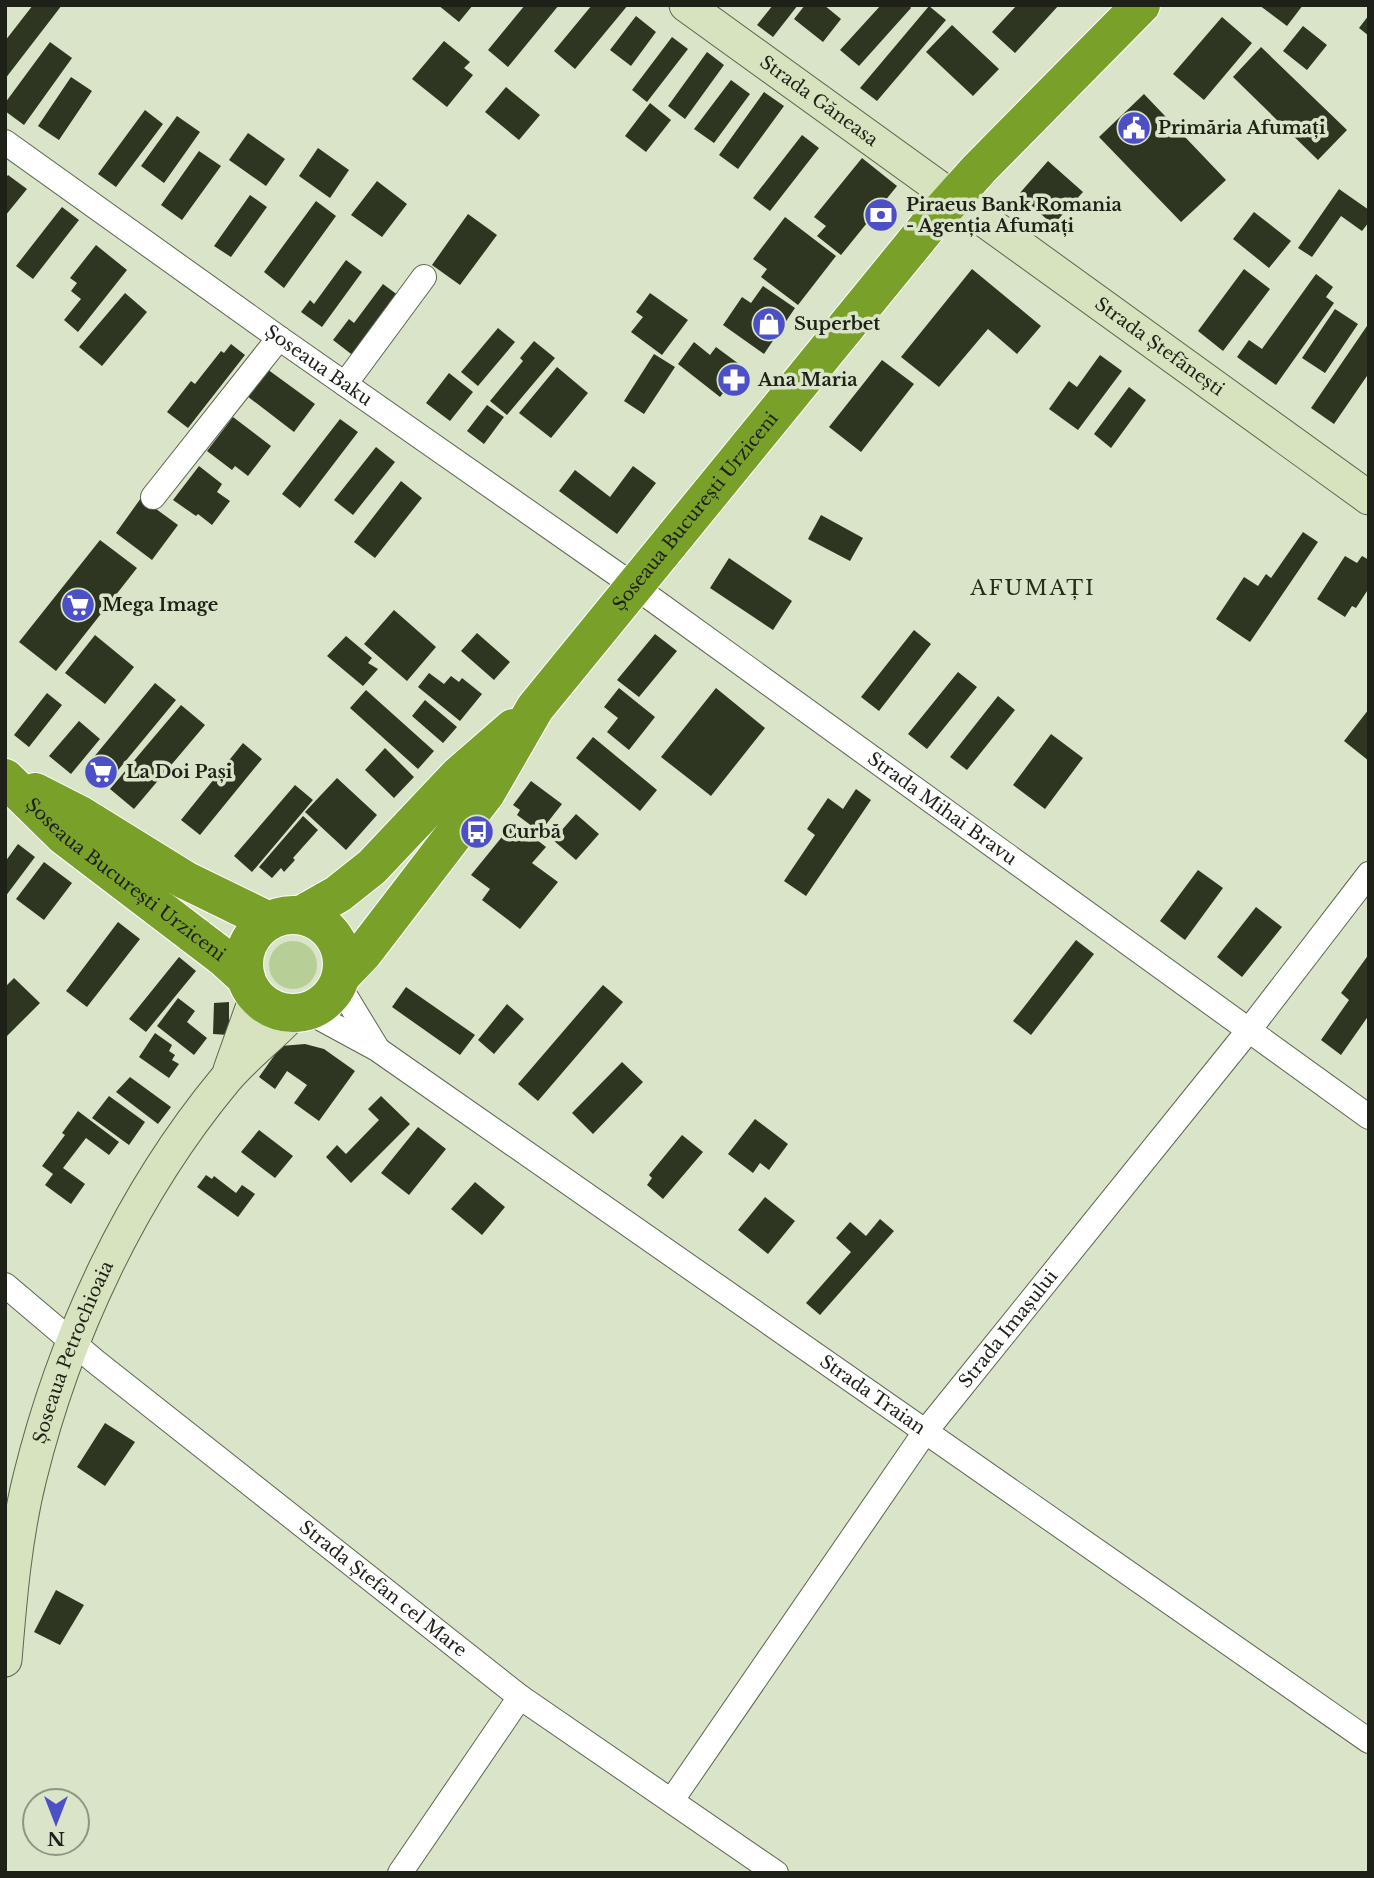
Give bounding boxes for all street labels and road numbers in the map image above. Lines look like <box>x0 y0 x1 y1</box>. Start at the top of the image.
street label: Strada Găneasa <box>756 51 882 151</box>
street label: Strada Ștefănești <box>1091 293 1228 401</box>
street label: Șoseaua Baku <box>261 320 376 411</box>
street label: Șoseaua București Urziceni <box>608 408 783 615</box>
street label: Strada Mihai Bravu <box>863 747 1021 870</box>
street label: Șoseaua București Urziceni <box>21 793 230 966</box>
street label: Șoseaua Petrochioaia <box>28 1257 118 1446</box>
street label: Strada Imașului <box>954 1265 1062 1392</box>
street label: Strada Traian <box>816 1350 930 1439</box>
street label: Strada Ștefan cel Mare <box>295 1516 471 1662</box>

